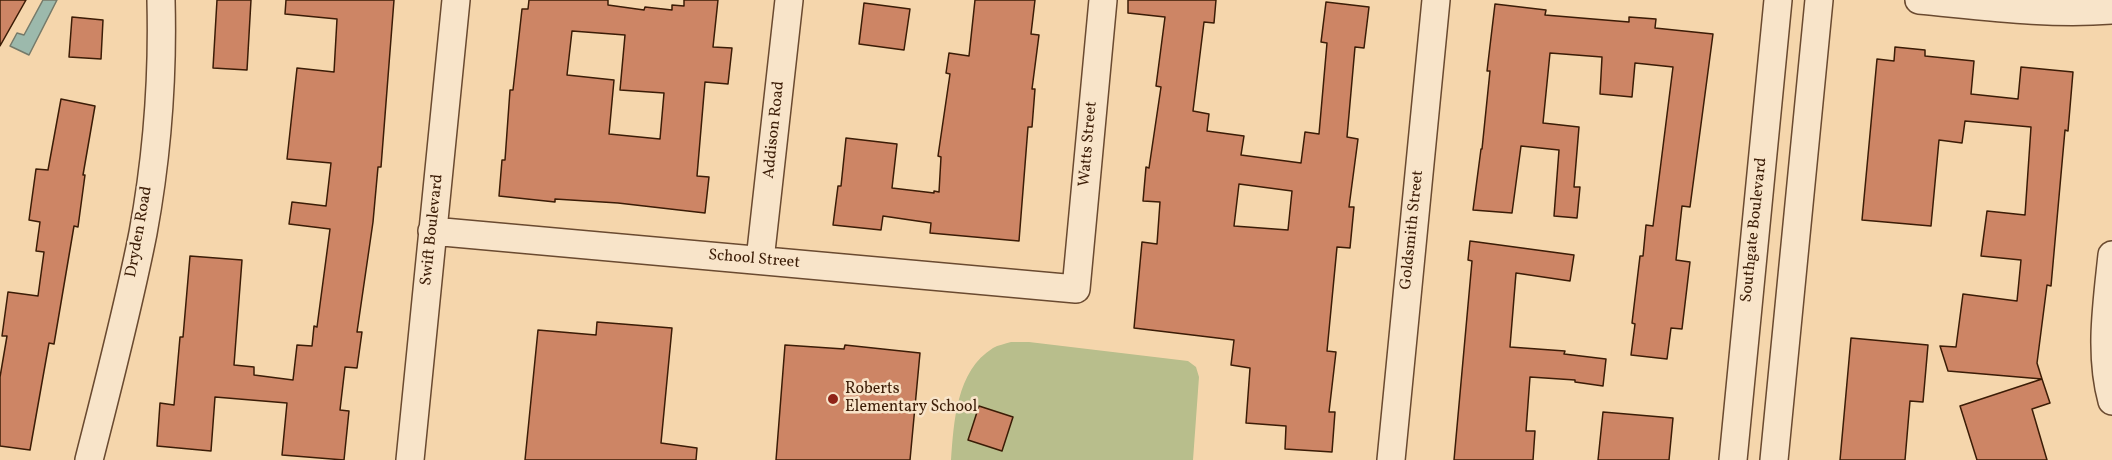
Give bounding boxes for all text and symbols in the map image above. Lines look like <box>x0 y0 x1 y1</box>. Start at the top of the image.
street label: Addison Road <box>760 80 790 180</box>
street label: Watts Street <box>1076 100 1102 188</box>
street label: Southgate Boulevard <box>1738 157 1772 303</box>
street label: Goldsmith Street <box>1397 169 1429 291</box>
street label: Swift Boulevard <box>418 173 448 287</box>
street label: Dryden Road <box>123 185 157 279</box>
street label: School Street <box>707 246 801 274</box>
place label: Roberts Elementary School <box>845 380 977 418</box>
marker: Roberts Elementary School <box>826 392 840 406</box>

